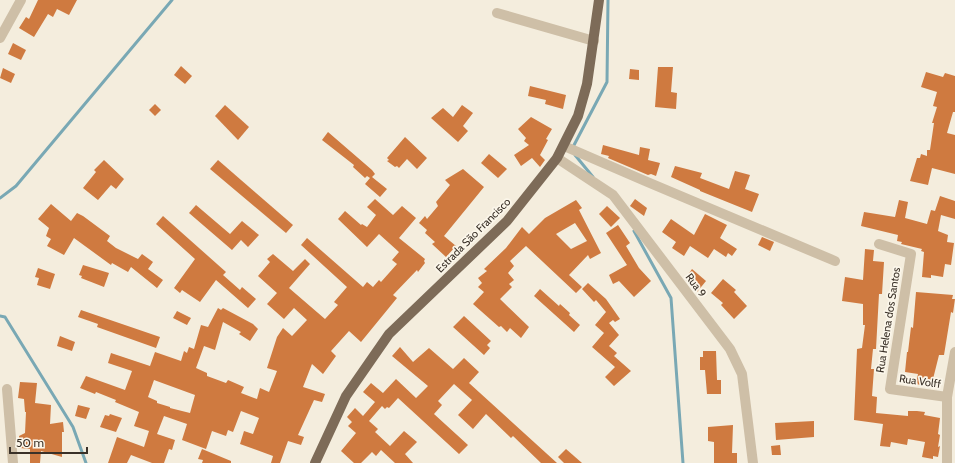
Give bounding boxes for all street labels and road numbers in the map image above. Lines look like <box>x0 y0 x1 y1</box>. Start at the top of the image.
street label: Estrada São Francisco <box>433 195 513 275</box>
street label: Rua Helena dos Santos <box>873 266 903 374</box>
street label: Rua 9 <box>683 270 709 300</box>
street label: Rua Volff <box>898 371 942 391</box>

